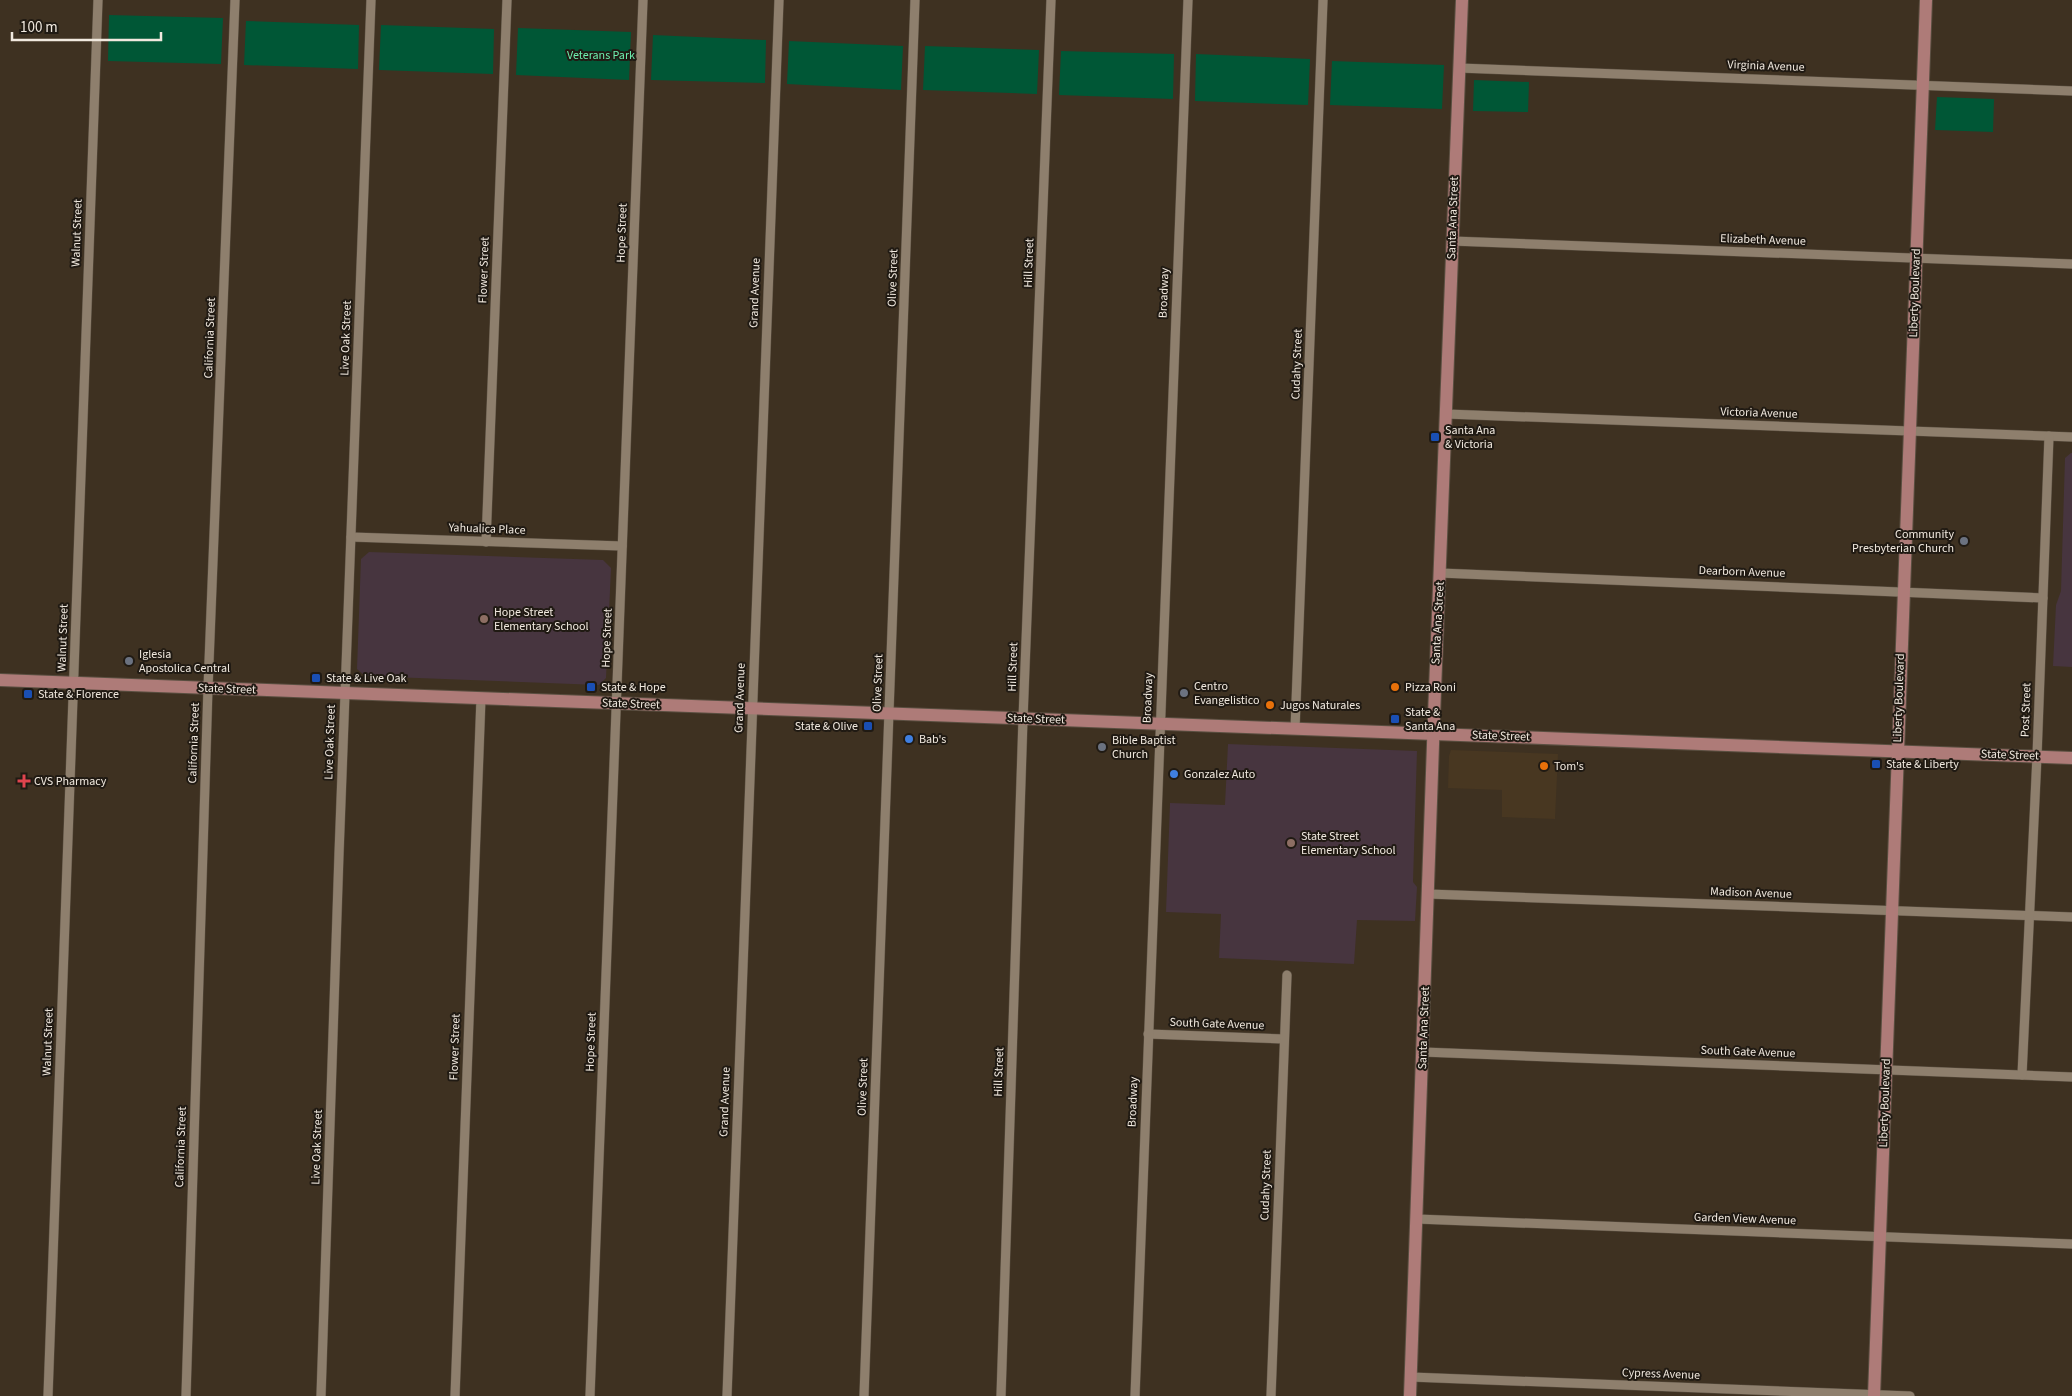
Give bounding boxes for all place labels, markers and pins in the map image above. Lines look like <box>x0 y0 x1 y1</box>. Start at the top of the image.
place label: Santa Ana & Victoria <box>1445 422 1495 453</box>
marker: Santa Ana & Victoria <box>1429 431 1441 443</box>
place label: Community Presbyterian Church <box>1852 526 1954 557</box>
marker: Community Presbyterian Church <box>1958 535 1970 547</box>
place label: Hope Street Elementary School <box>494 604 589 635</box>
marker: Hope Street Elementary School <box>478 613 490 625</box>
place label: Iglesia Apostolica Central <box>139 646 230 677</box>
marker: Iglesia Apostolica Central <box>123 655 135 667</box>
place label: State & Live Oak <box>326 670 406 687</box>
marker: State & Live Oak <box>310 672 322 684</box>
place label: Centro Evangelistico <box>1194 678 1260 709</box>
place label: State & Hope <box>601 679 666 696</box>
place label: Pizza Roni <box>1405 679 1456 696</box>
marker: State & Hope <box>585 681 597 693</box>
marker: Pizza Roni <box>1389 681 1401 693</box>
place label: State & Florence <box>38 686 119 703</box>
marker: Centro Evangelistico <box>1178 687 1190 699</box>
marker: State & Florence <box>22 688 34 700</box>
place label: Jugos Naturales <box>1280 697 1360 714</box>
marker: Jugos Naturales <box>1264 699 1276 711</box>
place label: State & Santa Ana <box>1405 704 1455 735</box>
marker: State & Santa Ana <box>1389 713 1401 725</box>
place label: State & Olive <box>795 718 858 735</box>
marker: State & Olive <box>862 720 874 732</box>
place label: Bab's <box>919 731 946 748</box>
place label: Bible Baptist Church <box>1112 732 1175 763</box>
marker: Bab's <box>903 733 915 745</box>
marker: Bible Baptist Church <box>1096 741 1108 753</box>
place label: State & Liberty <box>1886 756 1959 773</box>
place label: Tom's <box>1554 758 1584 775</box>
marker: State & Liberty <box>1870 758 1882 770</box>
marker: Tom's <box>1538 760 1550 772</box>
place label: Gonzalez Auto <box>1184 766 1255 783</box>
marker: Gonzalez Auto <box>1168 768 1180 780</box>
place label: CVS Pharmacy <box>34 773 107 790</box>
marker: CVS Pharmacy <box>18 775 30 787</box>
place label: State Street Elementary School <box>1301 828 1396 859</box>
marker: State Street Elementary School <box>1285 837 1297 849</box>

